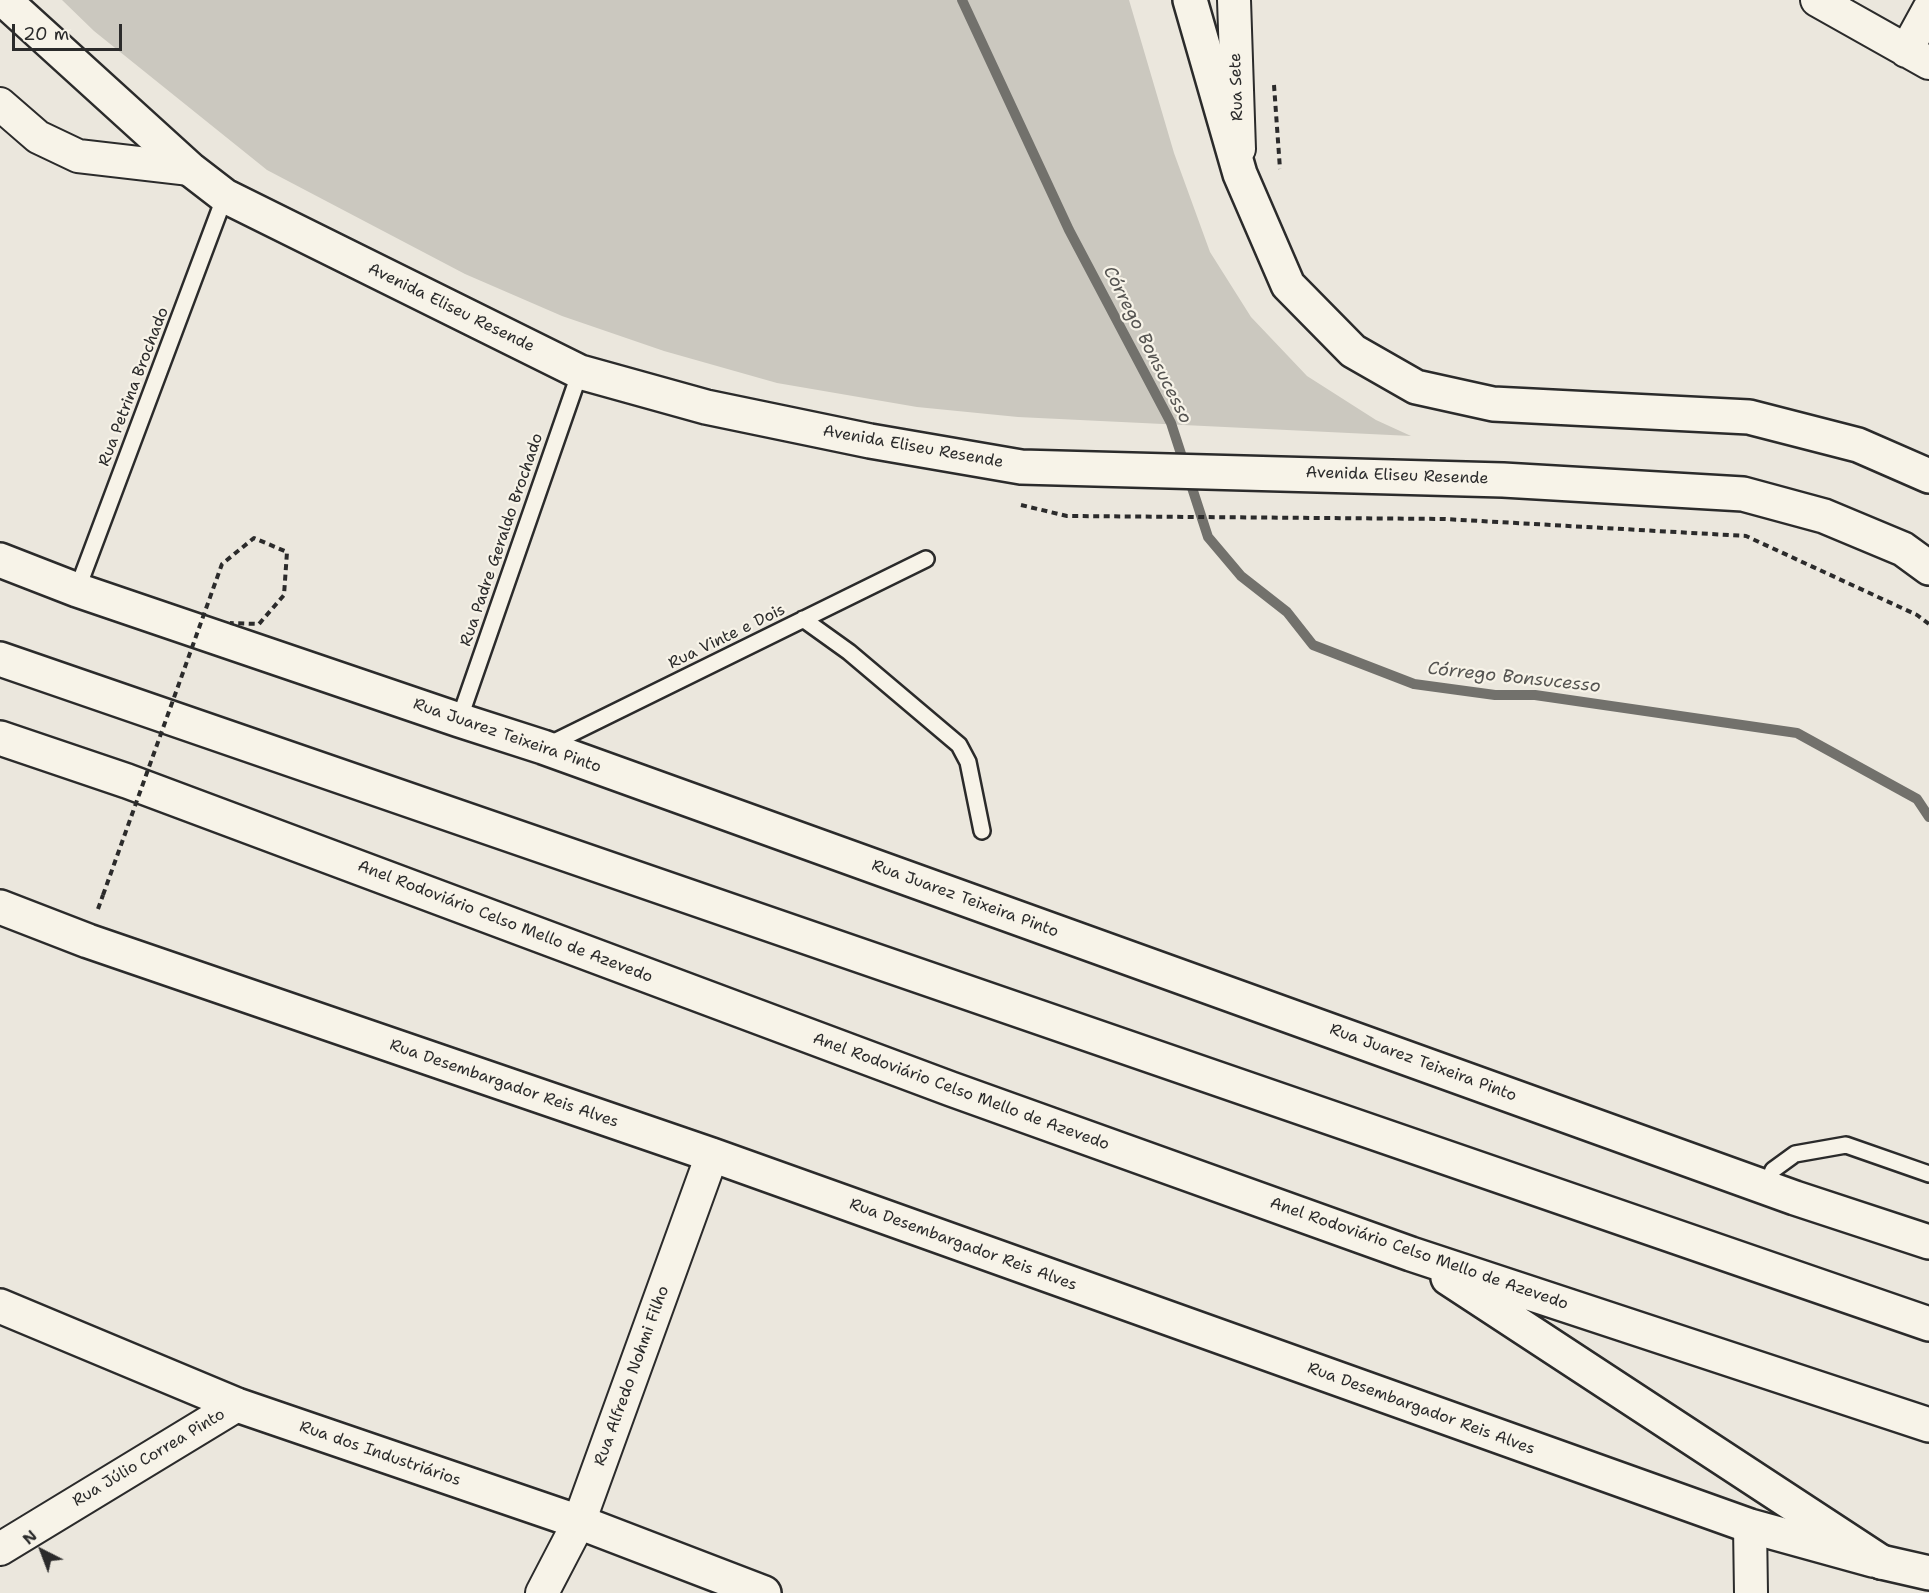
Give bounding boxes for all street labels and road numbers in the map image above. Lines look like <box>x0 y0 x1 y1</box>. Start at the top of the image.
street label: Rua Sete <box>1226 53 1248 121</box>
street label: Avenida Eliseu Resende <box>365 259 537 357</box>
street label: Rua Petrina Brochado <box>95 305 173 469</box>
street label: Avenida Eliseu Resende <box>821 422 1005 472</box>
street label: Rua Padre Geraldo Brochado <box>456 431 548 649</box>
street label: Avenida Eliseu Resende <box>1305 463 1489 489</box>
street label: Rua Vinte e Dois <box>665 600 789 674</box>
street label: Rua Juarez Teixeira Pinto <box>410 695 604 777</box>
street label: Rua Juarez Teixeira Pinto <box>869 856 1061 942</box>
street label: Anel Rodoviário Celso Mello de Azevedo <box>355 857 655 987</box>
street label: Rua Juarez Teixeira Pinto <box>1327 1020 1519 1106</box>
street label: Anel Rodoviário Celso Mello de Azevedo <box>810 1029 1112 1155</box>
street label: Rua Desembargador Reis Alves <box>387 1036 621 1132</box>
street label: Anel Rodoviário Celso Mello de Azevedo <box>1267 1194 1571 1314</box>
street label: Rua Desembargador Reis Alves <box>847 1195 1079 1295</box>
street label: Rua Alfredo Nohmi Filho <box>590 1283 674 1469</box>
street label: Rua Desembargador Reis Alves <box>1305 1359 1537 1459</box>
street label: Rua Júlio Correa Pinto <box>69 1405 229 1511</box>
street label: Rua dos Industriários <box>297 1417 463 1491</box>

